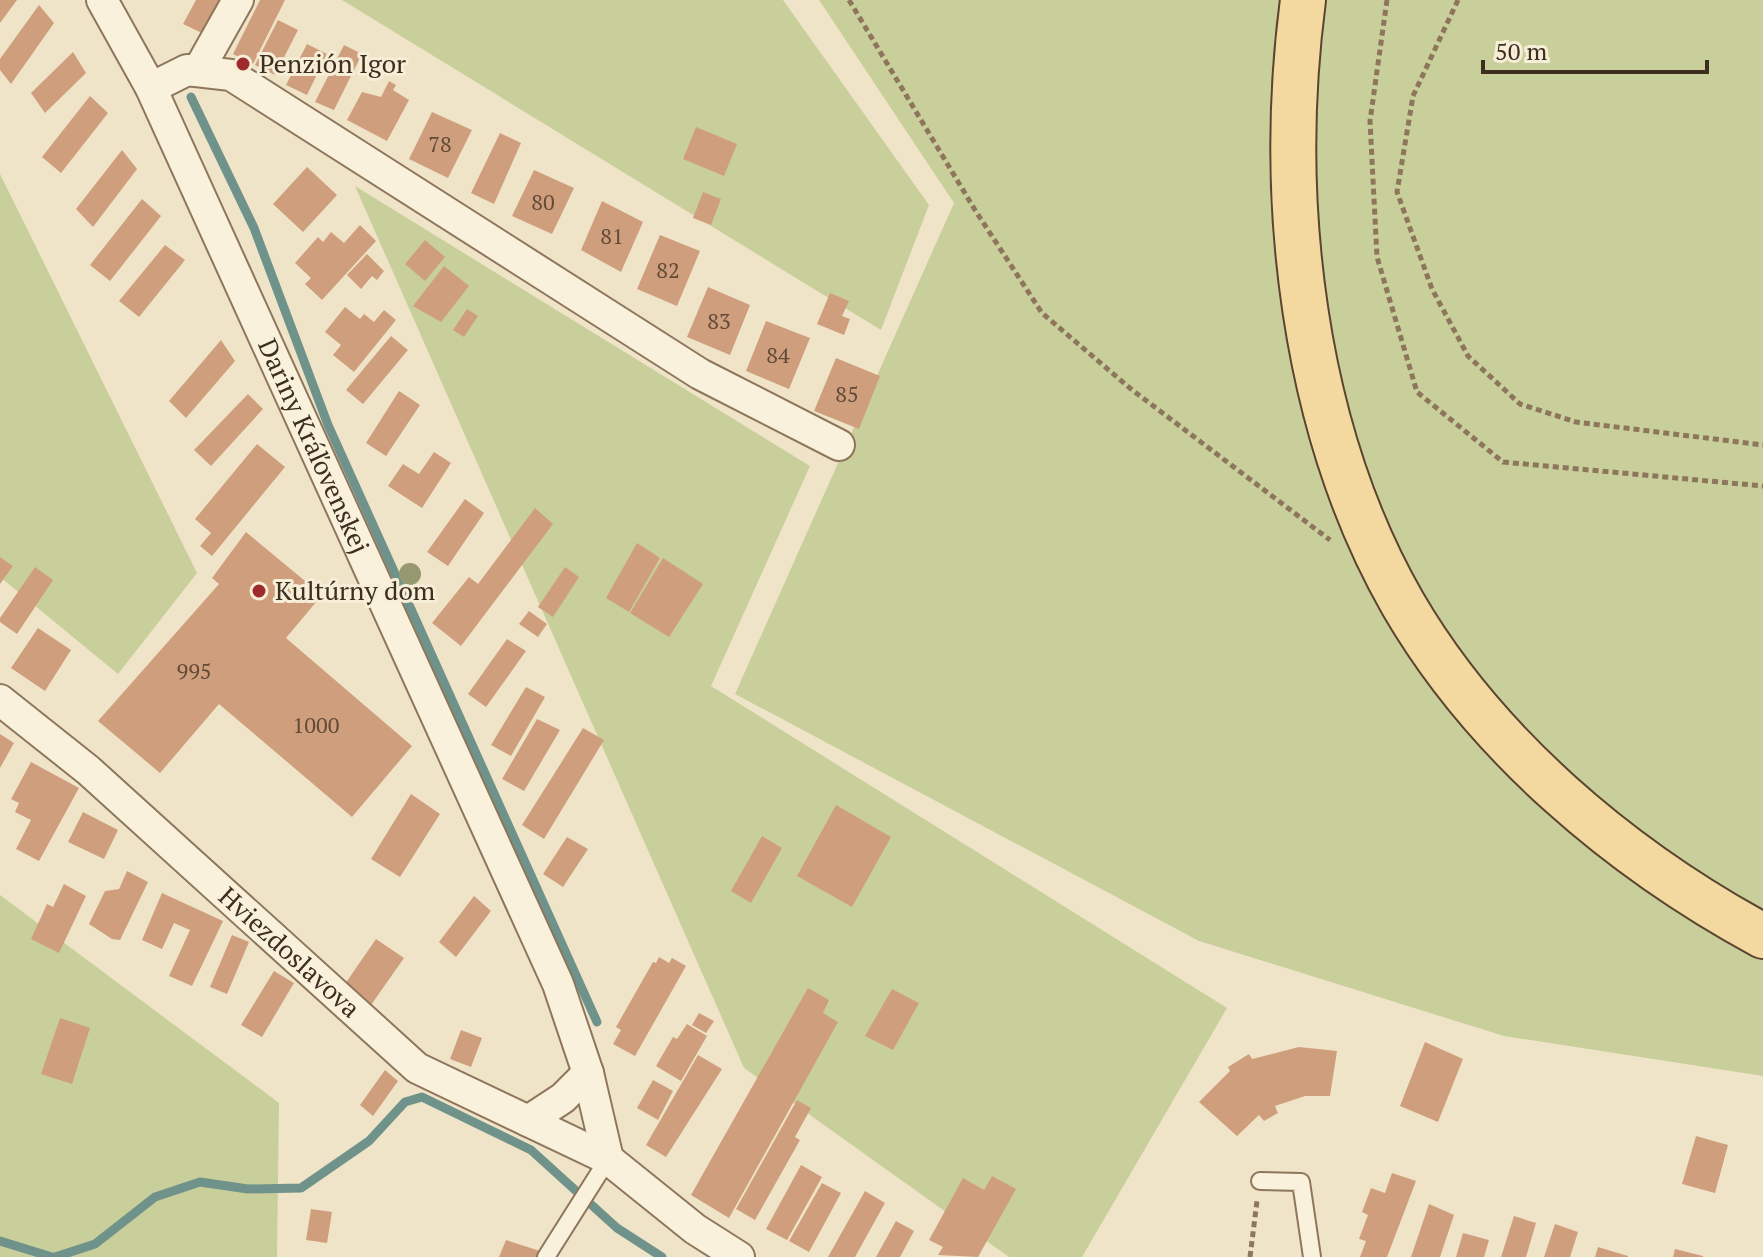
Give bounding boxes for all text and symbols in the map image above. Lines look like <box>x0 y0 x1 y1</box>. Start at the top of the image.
scale bar <box>1483 24 1707 74</box>
text: 50 m <box>1495 35 1547 67</box>
place label: Penzión Igor <box>259 46 406 80</box>
marker: Penzión Igor <box>234 55 252 73</box>
house number: 78 <box>428 129 452 158</box>
house number: 80 <box>531 187 555 216</box>
house number: 81 <box>600 221 624 250</box>
house number: 82 <box>656 255 680 284</box>
house number: 83 <box>707 306 731 335</box>
street label: Dariny Kráľovenskej <box>251 333 378 558</box>
house number: 84 <box>766 340 790 369</box>
house number: 85 <box>835 379 859 408</box>
place label: Kultúrny dom <box>275 573 435 607</box>
marker: Kultúrny dom <box>250 582 268 600</box>
house number: 995 <box>176 656 212 685</box>
house number: 1000 <box>293 710 339 739</box>
street label: Hviezdoslavova <box>212 879 368 1024</box>

